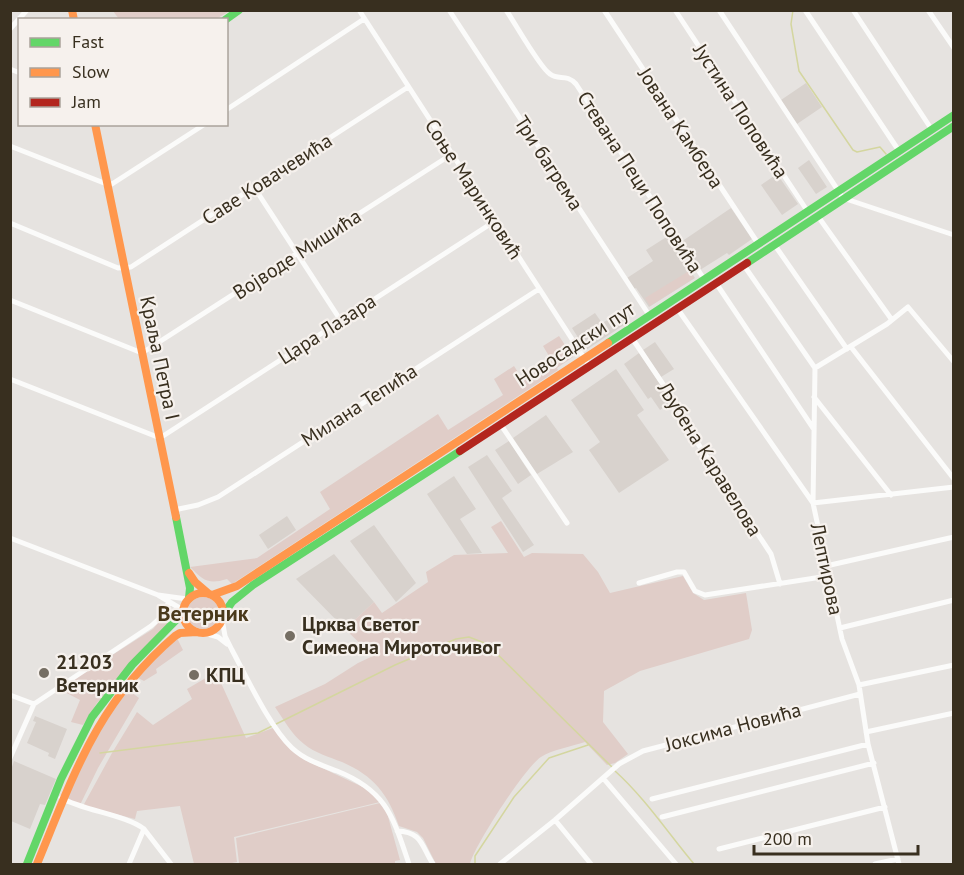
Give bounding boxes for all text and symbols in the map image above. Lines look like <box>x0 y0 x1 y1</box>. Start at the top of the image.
legend <box>18 18 228 126</box>
text: Fast <box>72 30 104 53</box>
street label: Јустина Поповића <box>687 38 794 183</box>
text: Slow <box>72 60 110 83</box>
street label: Јована Камбера <box>632 62 730 193</box>
street label: Стевана Пеци Поповића <box>571 86 709 278</box>
text: Jam <box>71 90 101 113</box>
street label: Три багрема <box>509 111 589 215</box>
street label: Соње Маринковић <box>419 114 529 264</box>
street label: Саве Ковачевића <box>197 127 337 231</box>
street label: Војводе Мишића <box>228 203 366 305</box>
street label: Цара Лазара <box>273 288 381 370</box>
street label: Краља Петра I <box>134 294 186 422</box>
street label: Новосадски пут <box>510 296 640 392</box>
street label: Милана Тепића <box>296 358 422 452</box>
street label: Љубена Каравелова <box>651 376 768 541</box>
street label: Лептирова <box>804 520 849 618</box>
district label: Ветерник <box>158 599 249 627</box>
place label: Црква Светог Симеона Мироточивог <box>302 611 501 660</box>
marker: Црква Светог Симеона Мироточивог <box>283 629 297 643</box>
place label: 21203 Ветерник <box>56 649 139 698</box>
place label: КПЦ <box>206 662 245 688</box>
marker: 21203 Ветерник <box>37 666 51 680</box>
marker: КПЦ <box>187 668 201 682</box>
street label: Јоксима Новића <box>661 696 804 758</box>
scale bar <box>754 818 918 856</box>
text: 200 m <box>763 827 812 850</box>

